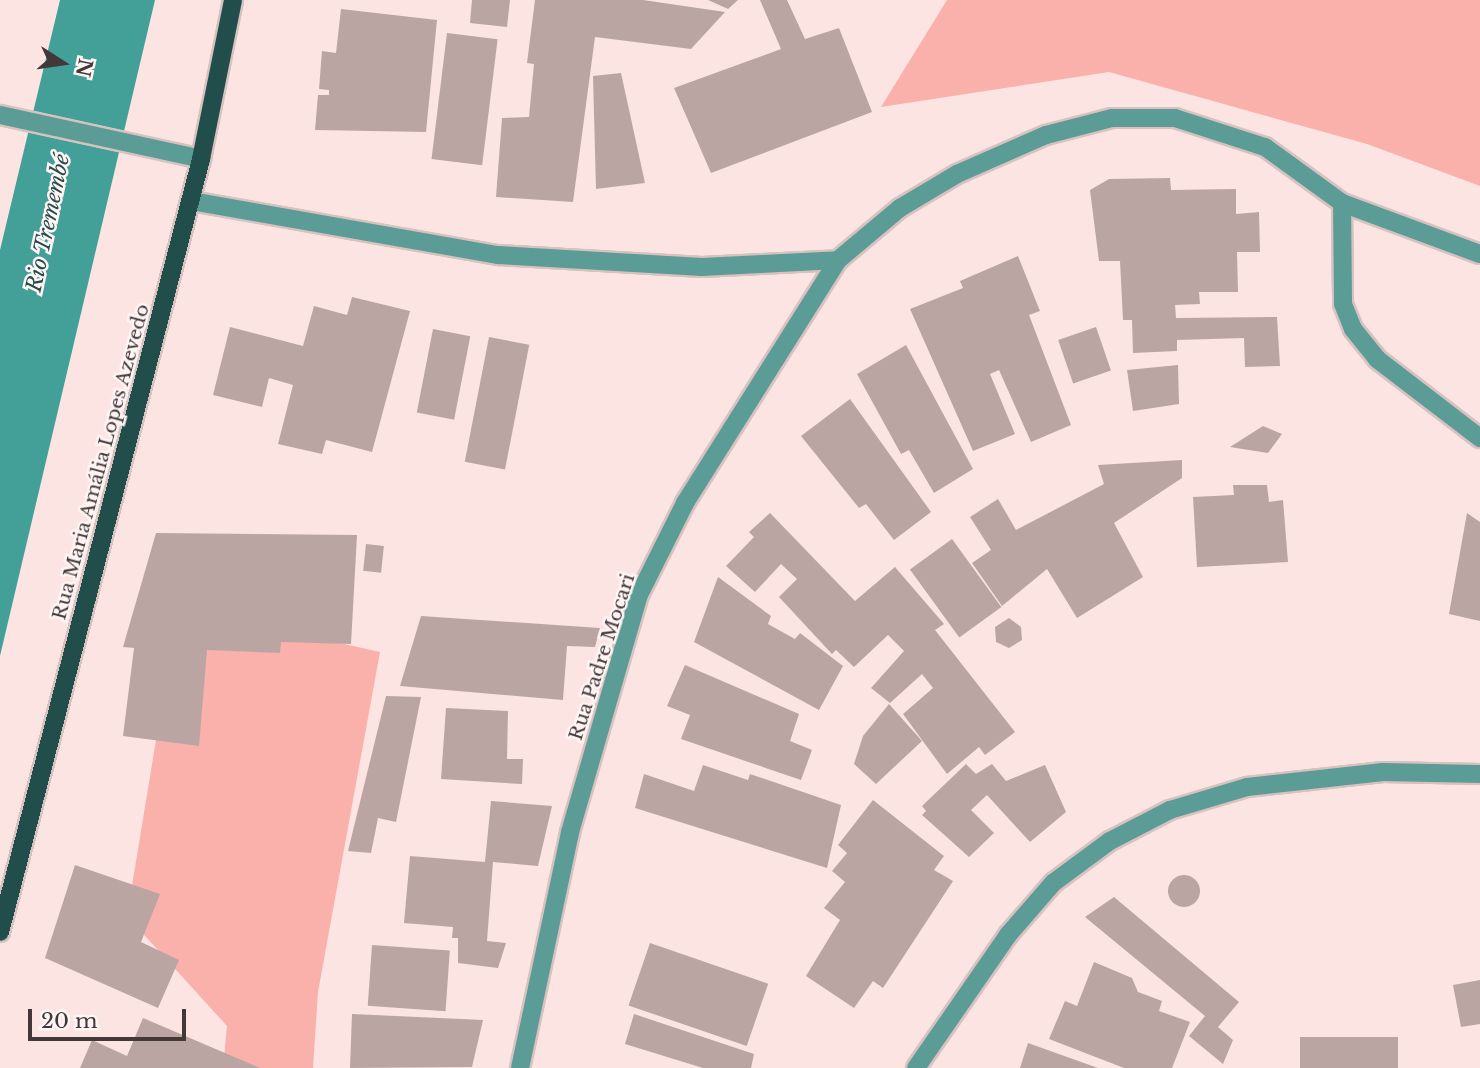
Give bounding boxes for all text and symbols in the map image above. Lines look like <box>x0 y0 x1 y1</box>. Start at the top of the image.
north arrow <box>28 28 98 98</box>
text: N <box>71 56 97 79</box>
water label: Rio Tremembé <box>21 152 75 294</box>
street label: Rua Maria Amália Lopes Azevedo <box>48 301 154 623</box>
street label: Rua Padre Mocari <box>564 571 640 743</box>
scale bar <box>32 995 189 1038</box>
text: 20 m <box>41 1008 98 1034</box>

